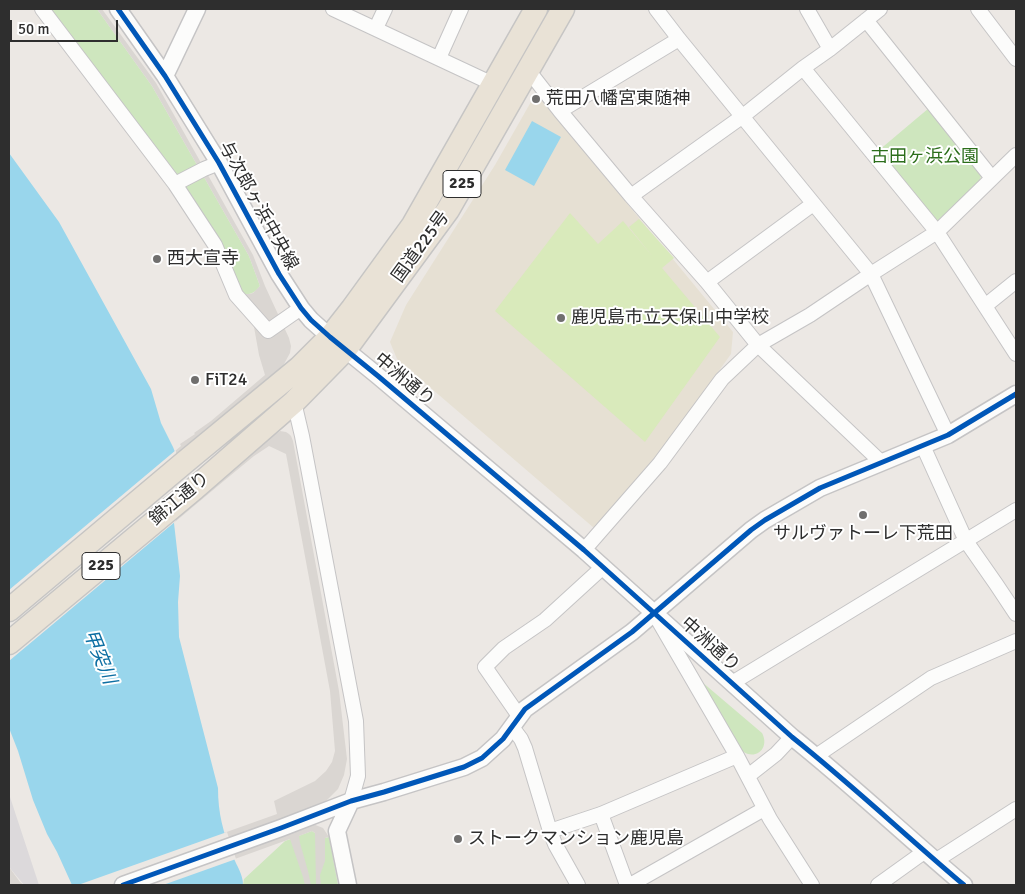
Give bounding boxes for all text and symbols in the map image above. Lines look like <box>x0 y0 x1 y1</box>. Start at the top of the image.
scale bar <box>12 10 120 42</box>
text: 50 m <box>18 20 49 38</box>
place label: 荒田八幡宮東随神 <box>546 88 690 110</box>
marker: 荒田八幡宮東随神 <box>530 93 542 105</box>
street label: 与次郎ヶ浜中央線 <box>214 138 302 274</box>
park label: 古田ヶ浜公園 <box>871 146 979 168</box>
road number: 225 <box>443 170 481 198</box>
street label: 国道225号 <box>388 207 454 287</box>
place label: 西大宣寺 <box>167 248 239 270</box>
marker: 西大宣寺 <box>151 253 163 265</box>
place label: 鹿児島市立天保山中学校 <box>571 307 769 329</box>
marker: 鹿児島市立天保山中学校 <box>555 312 567 324</box>
street label: 中洲通り <box>369 349 439 411</box>
place label: FiT24 <box>205 369 248 391</box>
marker: FiT24 <box>189 374 201 386</box>
street label: 錦江通り <box>145 468 215 530</box>
marker: サルヴァトーレ下荒田 <box>857 509 869 521</box>
place label: サルヴァトーレ下荒田 <box>773 523 953 545</box>
road number: 225 <box>82 552 120 580</box>
street label: 中洲通り <box>676 613 744 677</box>
water label: 甲突川 <box>78 626 120 688</box>
place label: ストークマンション鹿児島 <box>468 828 684 850</box>
marker: ストークマンション鹿児島 <box>452 833 464 845</box>

